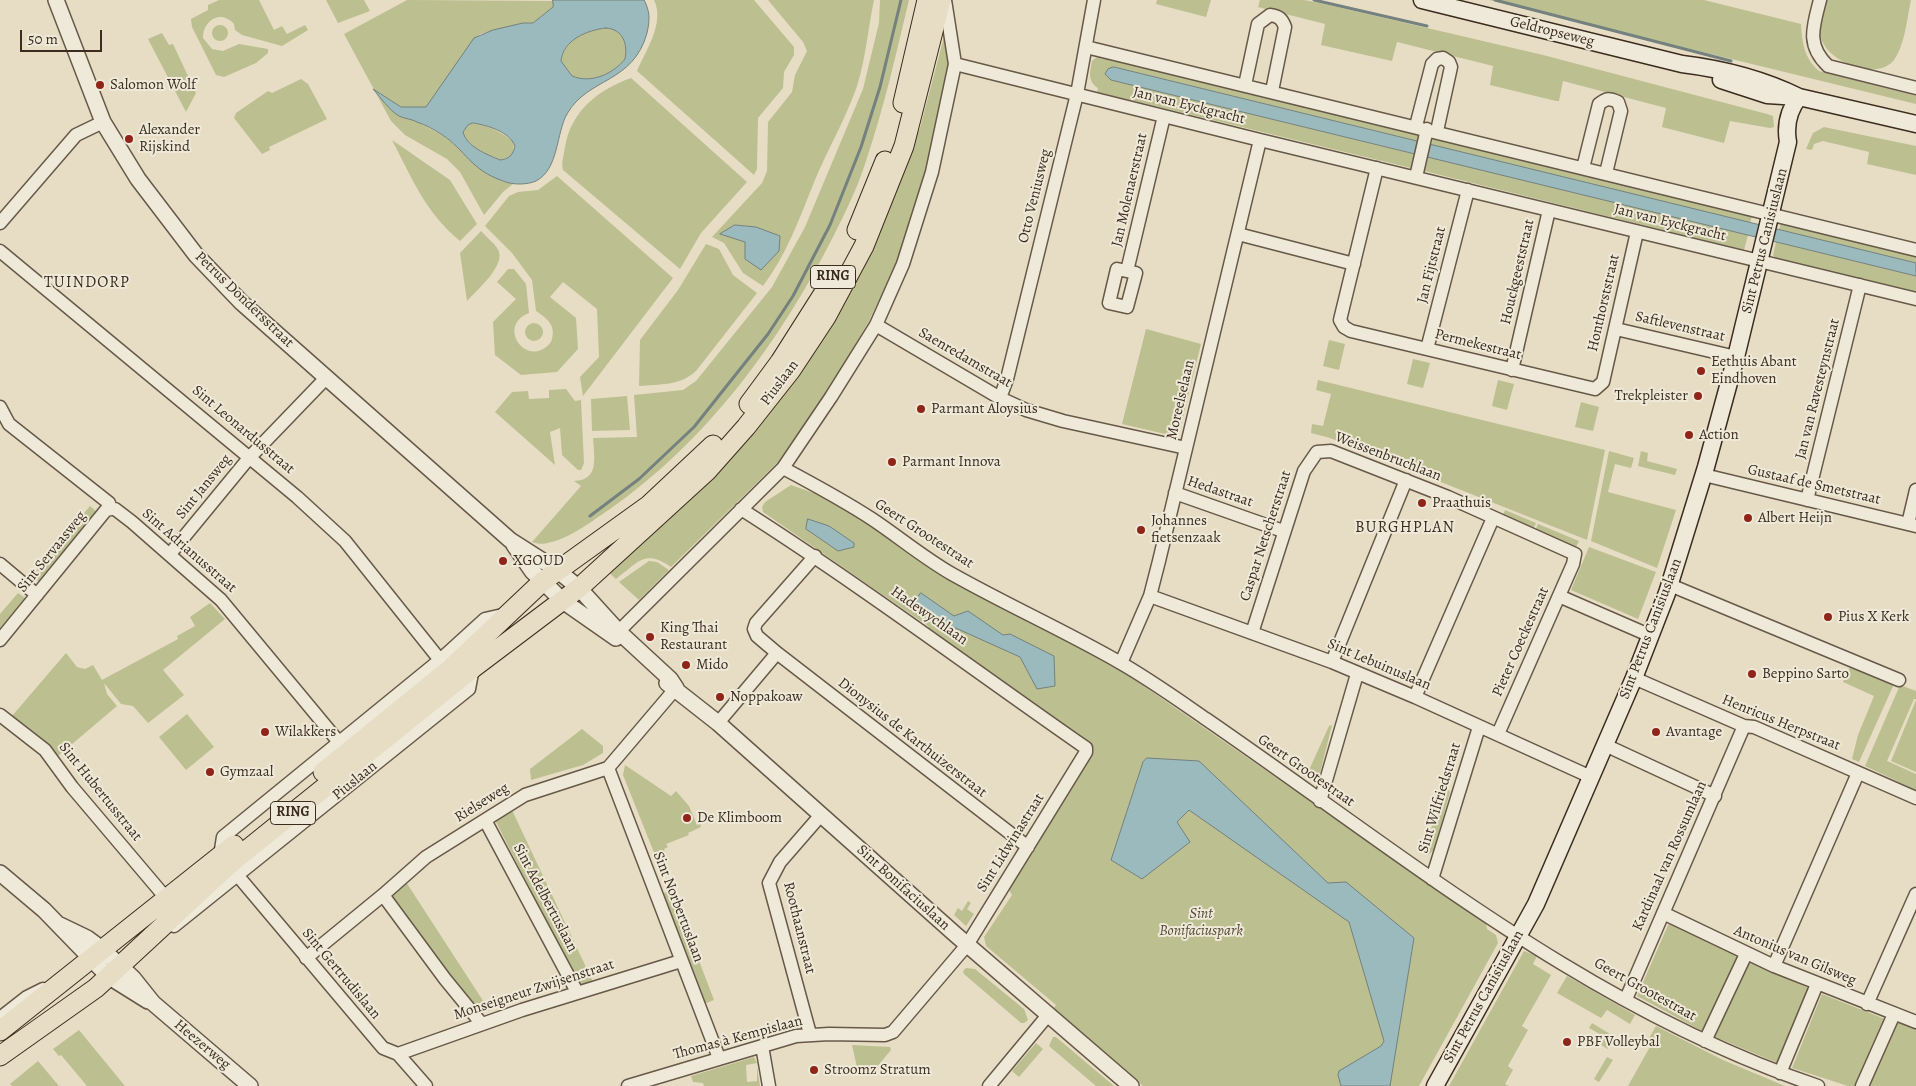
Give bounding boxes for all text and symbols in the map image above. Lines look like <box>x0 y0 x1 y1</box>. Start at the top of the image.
street label: Geldropseweg <box>1508 13 1596 51</box>
scale bar <box>22 20 105 52</box>
text: 50 m <box>28 29 58 49</box>
place label: Salomon Wolf <box>110 76 196 94</box>
marker: Salomon Wolf <box>94 79 106 91</box>
street label: Jan van Eyckgracht <box>1131 83 1247 129</box>
place label: Alexander Rijskind <box>139 121 200 156</box>
street label: Jan Molenaerstraat <box>1108 131 1152 249</box>
marker: Alexander Rijskind <box>123 133 135 145</box>
street label: Otto Veniusweg <box>1015 147 1055 245</box>
street label: Sint Petrus Canisiuslaan <box>1738 166 1792 316</box>
street label: Jan van Eyckgracht <box>1612 200 1728 246</box>
street label: Houckgeeststraat <box>1497 218 1539 326</box>
street label: Jan Fijtstraat <box>1414 225 1450 305</box>
street label: Petrus Dondersstraat <box>191 248 297 352</box>
street label: Honthorststraat <box>1584 253 1624 353</box>
road number: RING <box>810 266 856 288</box>
district label: TUINDORP <box>43 273 131 293</box>
street label: Saftlevenstraat <box>1633 308 1727 346</box>
street label: Jan van Ravesteynstraat <box>1792 317 1844 461</box>
street label: Saenredamstraat <box>915 324 1015 392</box>
street label: Permekestraat <box>1433 326 1523 364</box>
place label: Eethuis Abant Eindhoven <box>1711 353 1797 388</box>
street label: Piuslaan <box>757 357 803 409</box>
street label: Moreelselaan <box>1163 358 1199 442</box>
marker: Eethuis Abant Eindhoven <box>1695 365 1707 377</box>
street label: Sint Leonardusstraat <box>188 382 298 478</box>
place label: Trekpleister <box>1615 387 1688 405</box>
marker: Trekpleister <box>1692 390 1704 402</box>
place label: Parmant Aloysius <box>931 400 1038 418</box>
marker: Parmant Aloysius <box>915 403 927 415</box>
place label: Action <box>1699 426 1739 444</box>
street label: Weissenbruchlaan <box>1332 428 1444 486</box>
marker: Action <box>1683 429 1695 441</box>
street label: Sint Jansweg <box>172 451 236 523</box>
place label: Parmant Innova <box>902 453 1001 471</box>
marker: Parmant Innova <box>886 456 898 468</box>
street label: Gustaaf de Smetstraat <box>1746 461 1882 509</box>
street label: Caspar Netscherstraat <box>1236 468 1296 604</box>
street label: Hedastraat <box>1185 472 1255 512</box>
place label: Praathuis <box>1432 494 1491 512</box>
street label: Geert Grootestraat <box>871 495 977 573</box>
marker: Praathuis <box>1416 497 1428 509</box>
street label: Sint Adrianusstraat <box>138 505 240 597</box>
street label: Sint Servaasweg <box>14 508 90 596</box>
place label: Albert Heijn <box>1758 509 1832 527</box>
place label: Johannes fietsenzaak <box>1151 512 1221 547</box>
marker: Albert Heijn <box>1742 512 1754 524</box>
district label: BURGHPLAN <box>1354 518 1456 538</box>
marker: Johannes fietsenzaak <box>1135 524 1147 536</box>
place label: XGOUD <box>513 552 564 570</box>
marker: XGOUD <box>497 555 509 567</box>
street label: Sint Petrus Canisiuslaan <box>1616 556 1686 702</box>
street label: Hadewychlaan <box>887 583 971 649</box>
street label: Pieter Coeckestraat <box>1489 584 1553 700</box>
place label: Pius X Kerk <box>1838 608 1909 626</box>
marker: Pius X Kerk <box>1822 611 1834 623</box>
place label: King Thai Restaurant <box>660 619 727 654</box>
marker: King Thai Restaurant <box>644 631 656 643</box>
street label: Sint Lebuinuslaan <box>1325 635 1433 695</box>
place label: Mido <box>696 656 728 674</box>
marker: Mido <box>680 659 692 671</box>
place label: Beppino Sarto <box>1762 665 1849 683</box>
marker: Beppino Sarto <box>1746 668 1758 680</box>
street label: Dionysius de Karthuizerstraat <box>834 674 990 802</box>
place label: Noppakoaw <box>730 688 803 706</box>
marker: Noppakoaw <box>714 691 726 703</box>
street label: Henricus Herpstraat <box>1719 691 1843 755</box>
place label: Wilakkers <box>275 723 336 741</box>
place label: Avantage <box>1666 723 1722 741</box>
marker: Wilakkers <box>259 726 271 738</box>
marker: Avantage <box>1650 726 1662 738</box>
street label: Geert Grootestraat <box>1254 731 1358 811</box>
street label: Sint Hubertusstraat <box>55 739 145 845</box>
street label: Sint Wilfriedstraat <box>1415 741 1465 855</box>
street label: Piuslaan <box>329 758 381 804</box>
place label: Gymzaal <box>220 763 273 781</box>
marker: Gymzaal <box>204 766 216 778</box>
street label: Kardinaal van Rossumlaan <box>1629 778 1711 934</box>
street label: Rielseweg <box>451 779 513 827</box>
street label: Sint Lidwinastraat <box>973 790 1049 896</box>
road number: RING <box>270 801 316 824</box>
place label: De Klimboom <box>697 809 782 827</box>
marker: De Klimboom <box>681 812 693 824</box>
street label: Sint Adelbertuslaan <box>509 841 581 955</box>
street label: Sint Bonifaciuslaan <box>853 841 953 935</box>
street label: Sint Norbertuslaan <box>649 849 707 965</box>
street label: Roothaanstraat <box>779 880 819 976</box>
park label: Sint Bonifaciuspark <box>1159 905 1243 940</box>
street label: Antonius van Gilsweg <box>1731 922 1859 990</box>
street label: Sint Gertrudislaan <box>298 925 384 1023</box>
street label: Sint Petrus Canisiuslaan <box>1440 927 1528 1067</box>
street label: Geert Grootestraat <box>1591 954 1699 1026</box>
street label: Monseigneur Zwijsenstraat <box>452 956 616 1024</box>
street label: Thomas à Kempislaan <box>671 1012 805 1064</box>
street label: Heezerweg <box>170 1016 234 1074</box>
place label: PBF Volleybal <box>1577 1033 1659 1051</box>
marker: PBF Volleybal <box>1561 1036 1573 1048</box>
place label: Stroomz Stratum <box>824 1061 931 1079</box>
marker: Stroomz Stratum <box>808 1064 820 1076</box>

